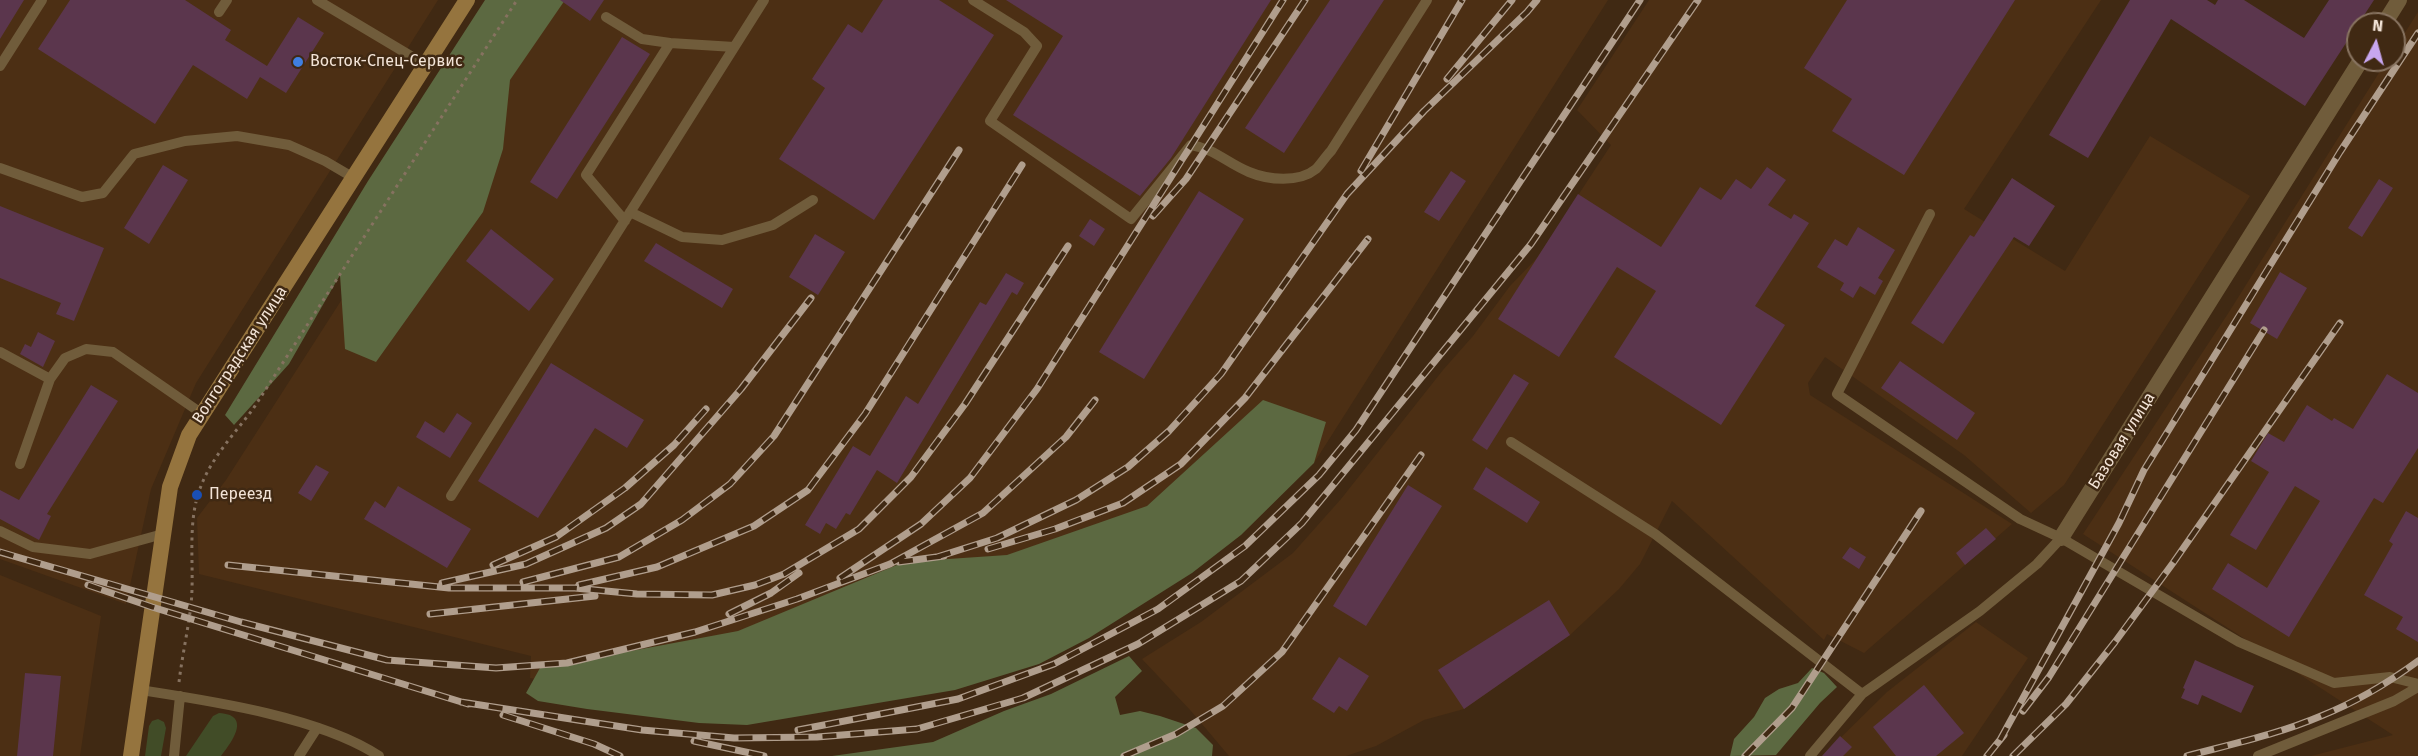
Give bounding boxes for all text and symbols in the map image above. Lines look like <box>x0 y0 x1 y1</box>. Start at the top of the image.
north arrow <box>2346 12 2406 72</box>
text: N <box>2371 16 2384 36</box>
place label: Восток-Спец-Сервис <box>310 52 463 72</box>
marker: Восток-Спец-Сервис <box>291 55 305 69</box>
street label: Волгоградская улица <box>188 283 292 427</box>
street label: Базовая улица <box>2085 389 2159 493</box>
place label: Переезд <box>209 485 272 505</box>
marker: Переезд <box>190 488 204 502</box>

